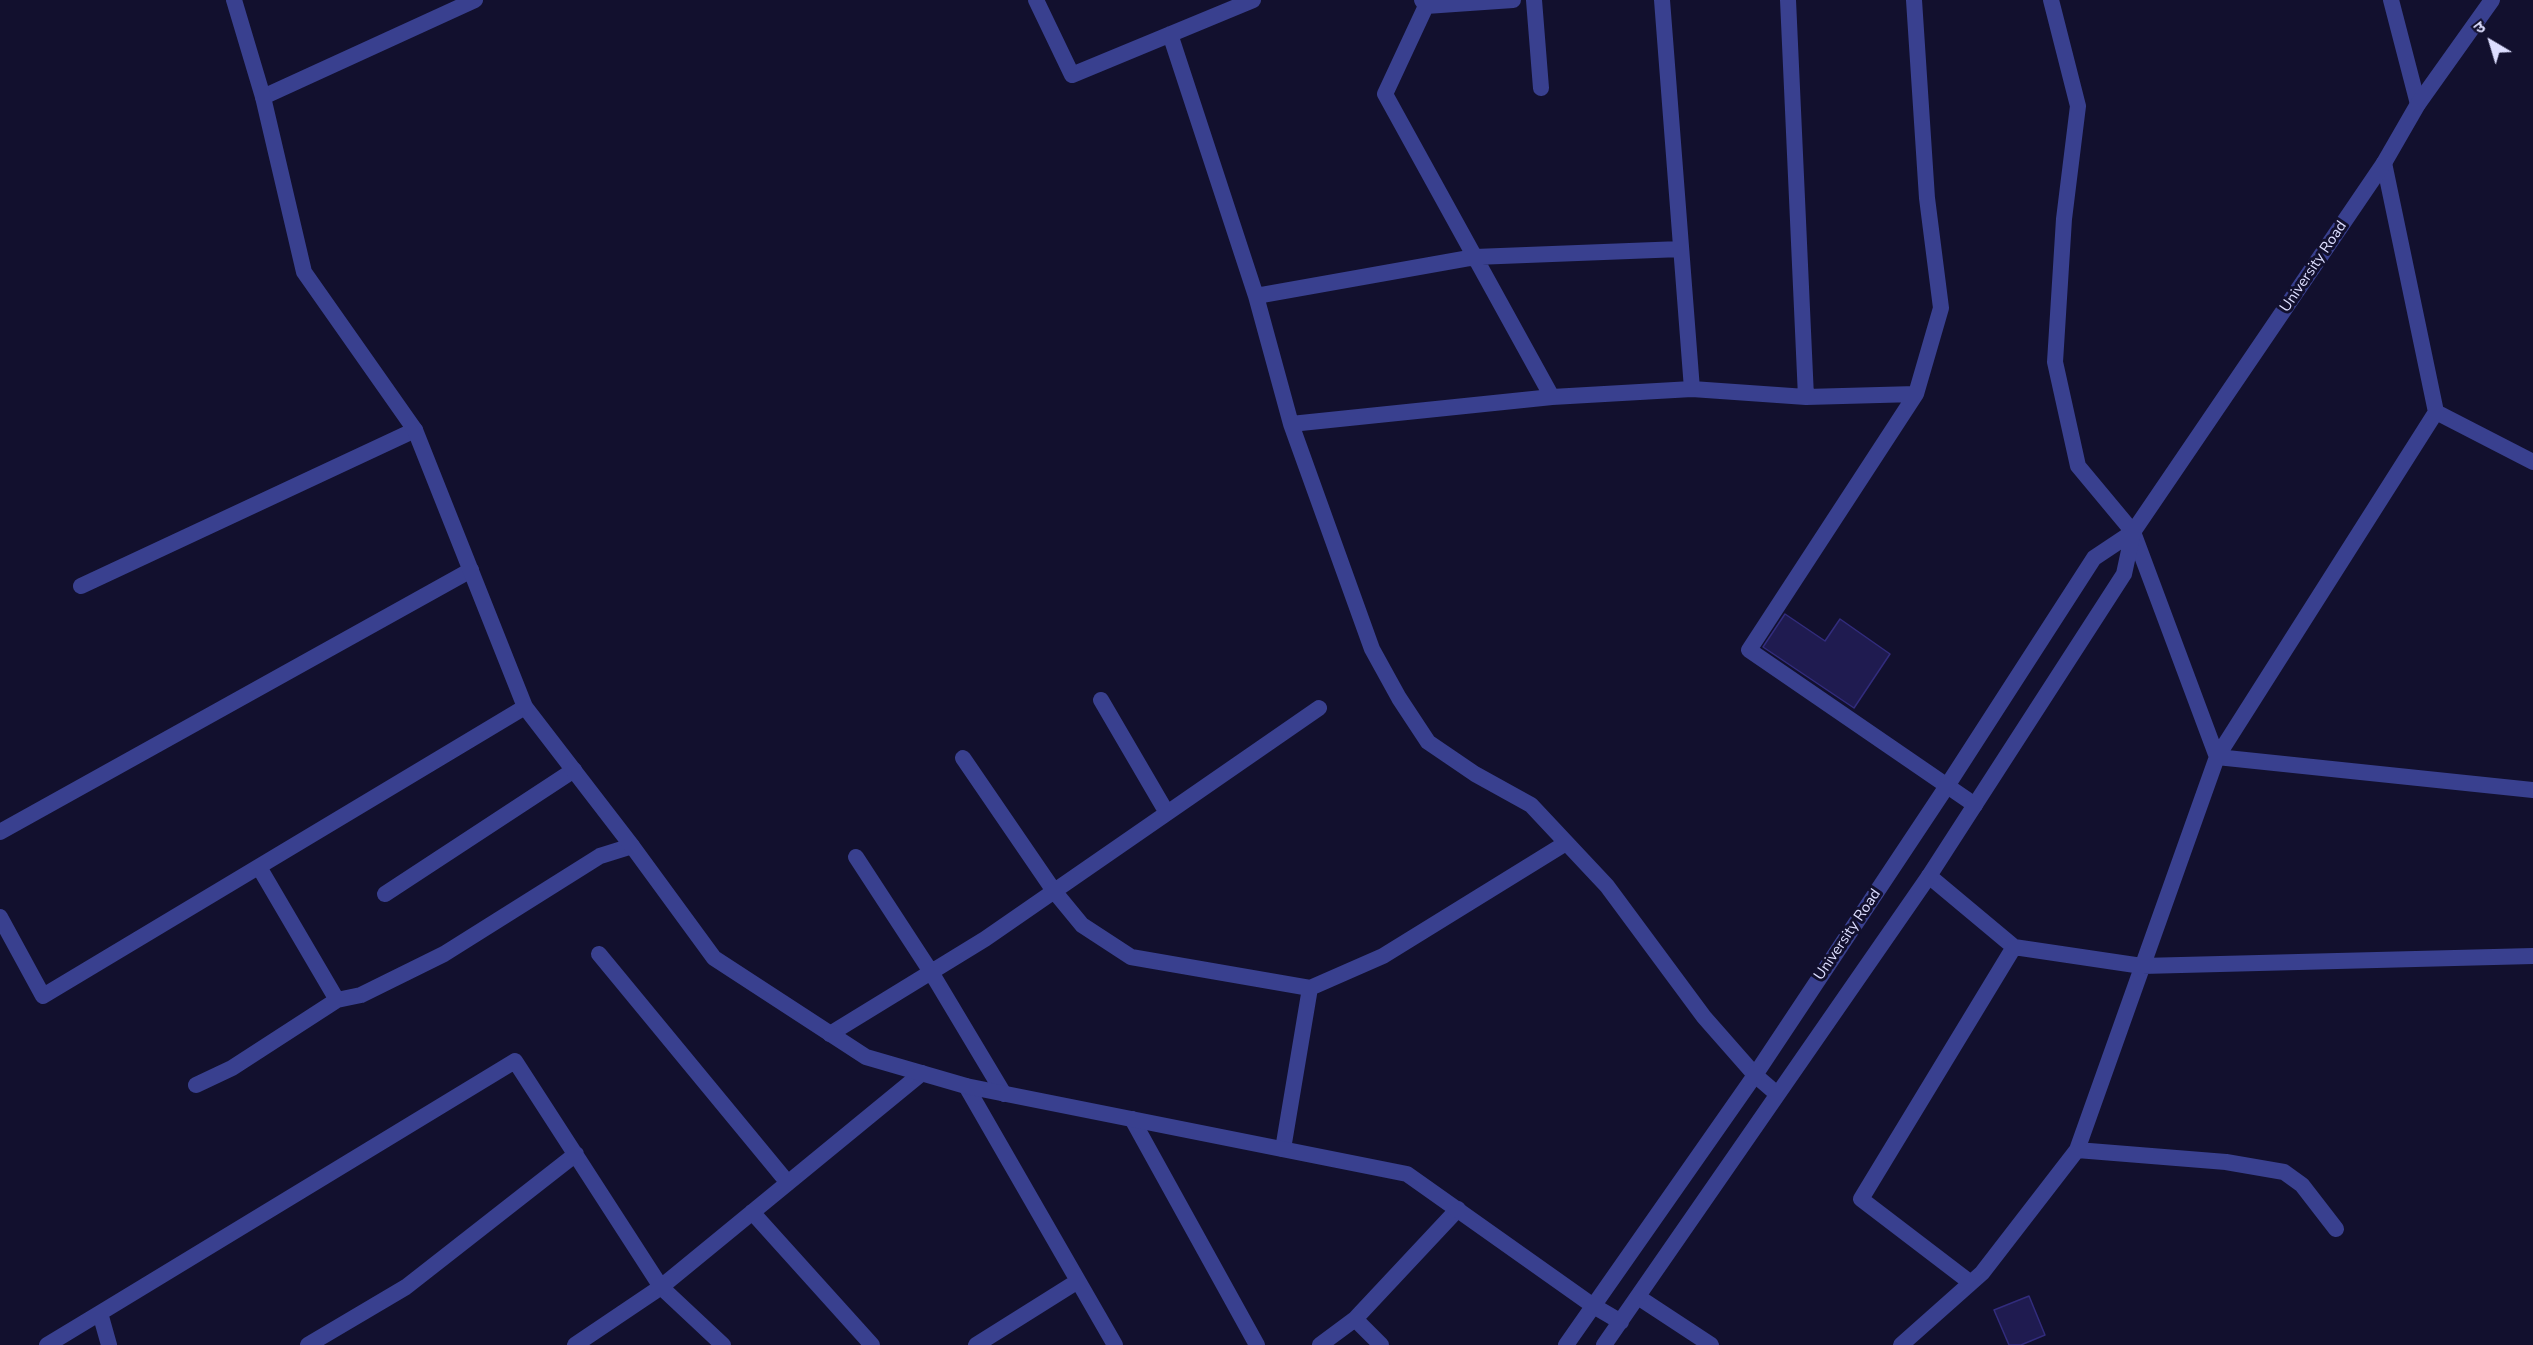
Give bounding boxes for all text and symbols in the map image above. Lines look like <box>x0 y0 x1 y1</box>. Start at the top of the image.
north arrow <box>2461 12 2521 72</box>
text: उ <box>2469 16 2490 39</box>
street label: University Road <box>2277 218 2351 316</box>
street label: University Road <box>1811 886 1885 984</box>

